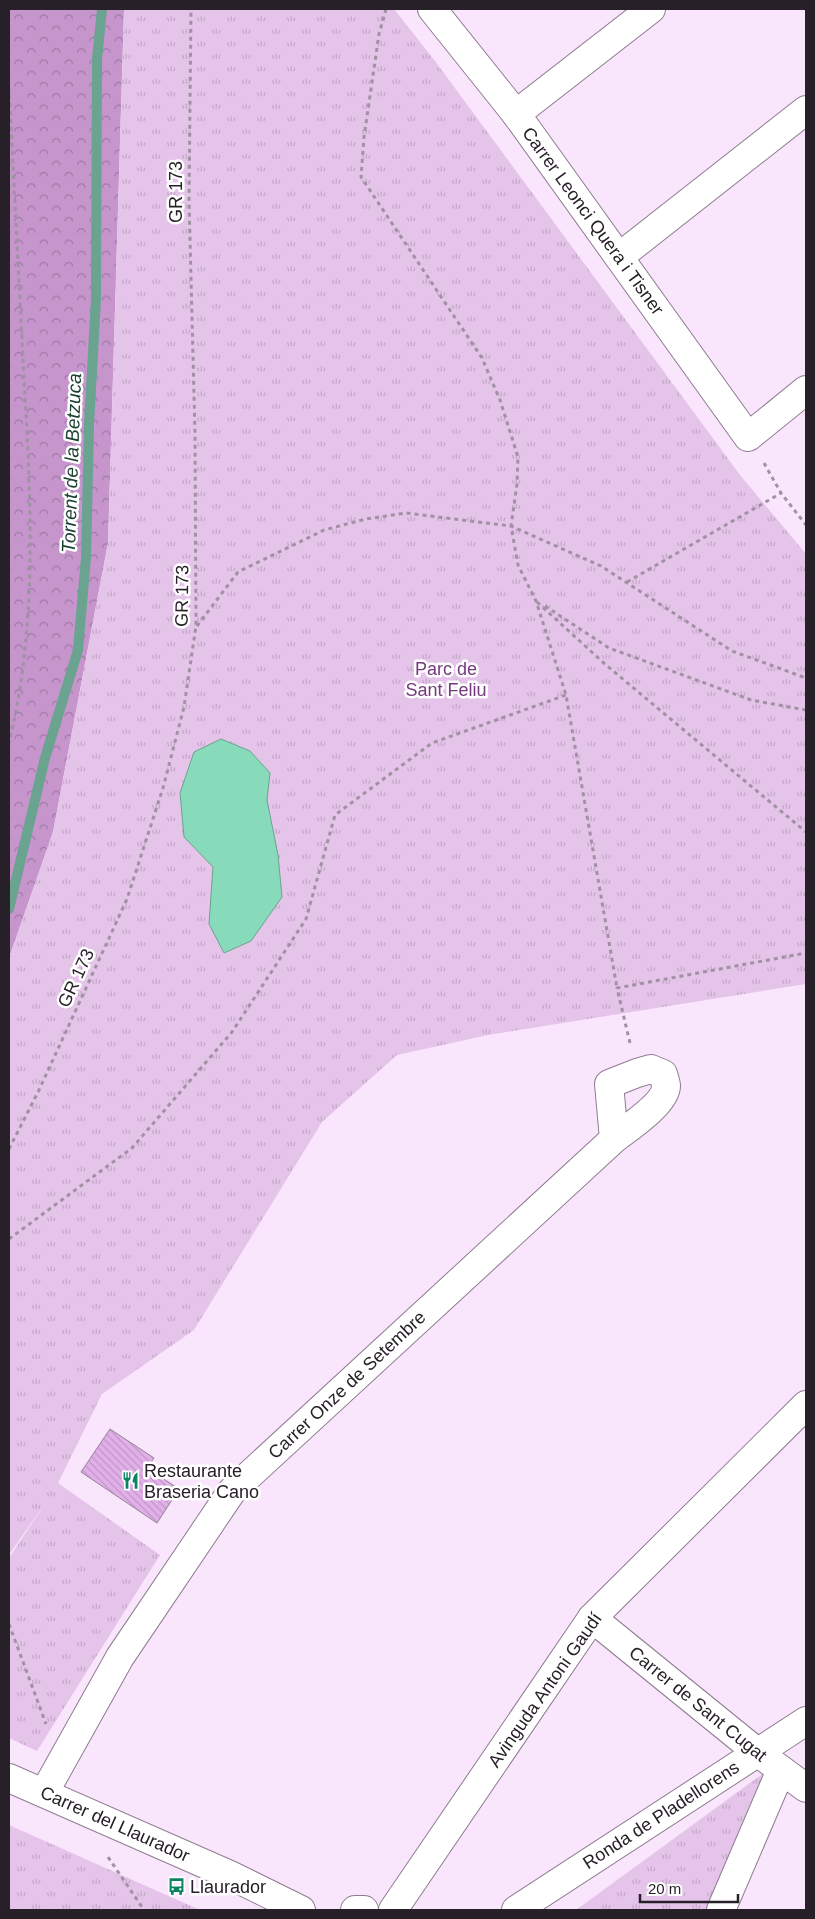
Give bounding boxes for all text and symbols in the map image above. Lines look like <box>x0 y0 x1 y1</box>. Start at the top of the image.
street label: Carrer Leonci Quera i Tisner <box>518 123 668 319</box>
street label: GR 173 <box>166 161 186 223</box>
water label: Torrent de la Betzuca <box>58 373 85 553</box>
street label: GR 173 <box>171 565 193 627</box>
park label: Parc de Sant Feliu <box>405 659 487 700</box>
street label: GR 173 <box>54 946 98 1010</box>
street label: Carrer Onze de Setembre <box>264 1307 430 1463</box>
place label: Restaurante Braseria Cano <box>144 1461 259 1502</box>
restaurant icon: Restaurante Braseria Cano <box>120 1471 140 1491</box>
street label: Avinguda Antoni Gaudí <box>484 1609 606 1771</box>
street label: Carrer de Sant Cugat <box>625 1642 771 1766</box>
street label: Ronda de Pladellorens <box>579 1757 743 1873</box>
street label: Carrer del Llaurador <box>37 1782 193 1866</box>
scale bar <box>640 1872 738 1904</box>
bus stop icon: Llaurador <box>166 1877 186 1897</box>
place label: Llaurador <box>190 1877 266 1897</box>
text: 20 m <box>648 1880 681 1897</box>

